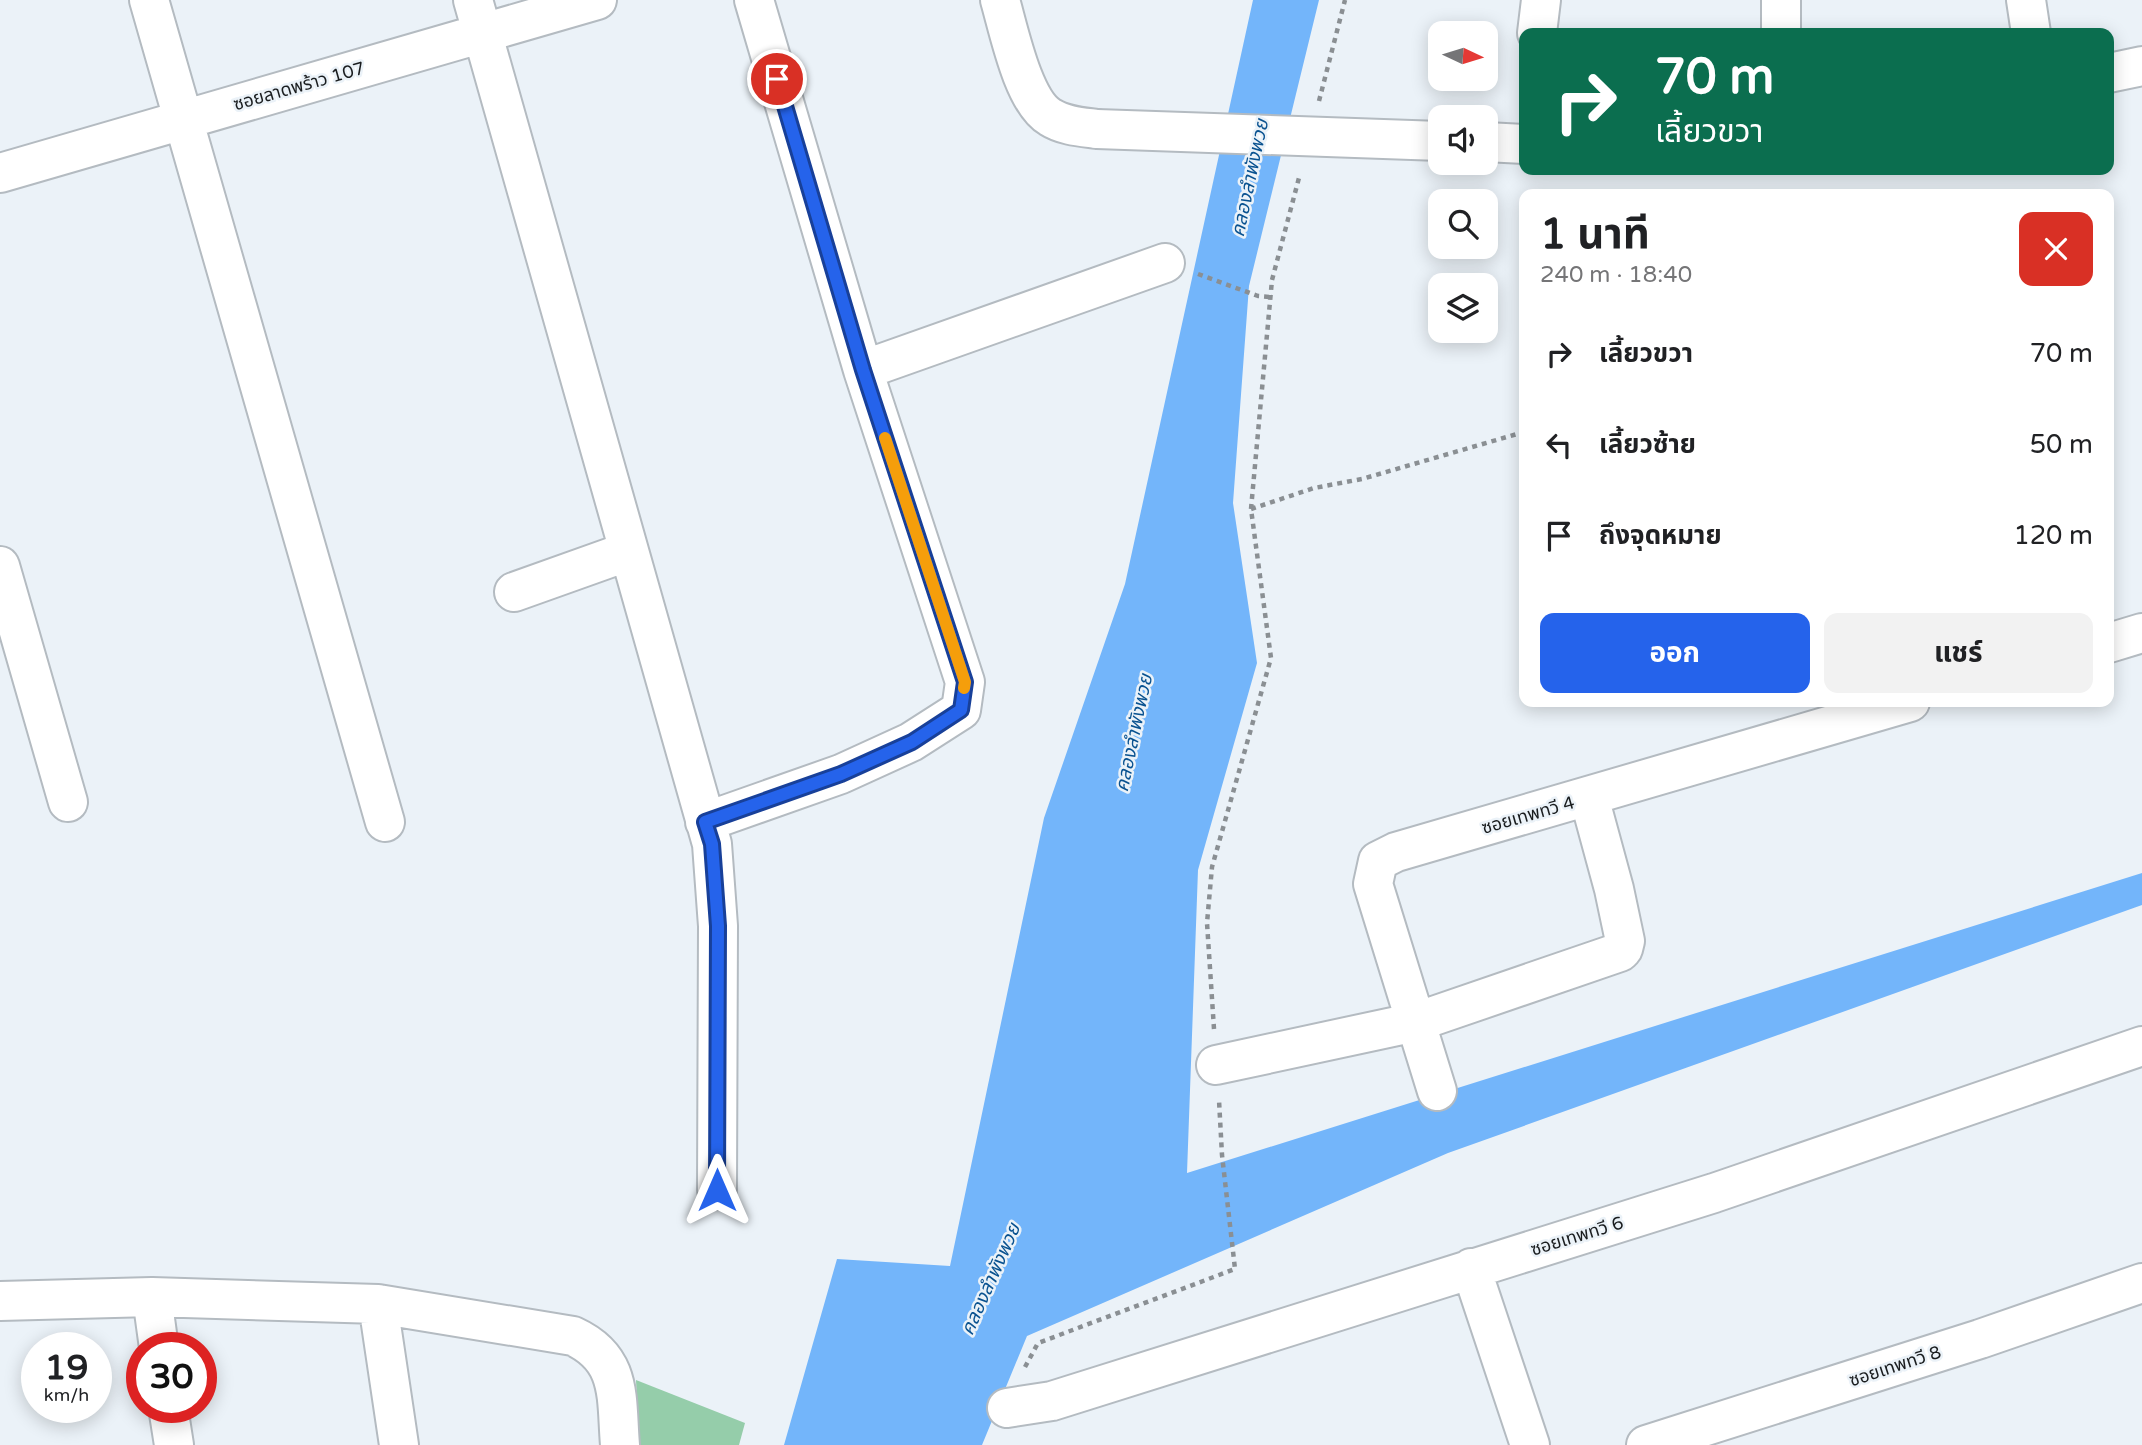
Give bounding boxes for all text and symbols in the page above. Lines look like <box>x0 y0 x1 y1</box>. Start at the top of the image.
north arrow <box>1428 21 1498 91</box>
map controls <box>1428 21 1498 343</box>
text: 70 m <box>1655 48 1774 107</box>
pin <box>747 49 807 109</box>
icon: right <box>1540 56 1631 147</box>
street label: ซอยลาดพร้าว 107 <box>231 57 367 115</box>
icon: arrive <box>758 60 796 98</box>
button: sound <box>1428 105 1498 175</box>
text: เลี้ยวขวา <box>1655 113 1763 151</box>
water label: คลองลำพังพวย <box>1227 116 1274 239</box>
button: search <box>1428 189 1498 259</box>
text: 1 นาที <box>1540 209 1650 260</box>
button: close <box>2019 212 2093 286</box>
text: 240 m · 18:40 <box>1540 261 1692 289</box>
button: layers <box>1428 273 1498 343</box>
icon: right <box>1540 335 1578 373</box>
text: เลี้ยวขวา <box>1599 338 1693 369</box>
text: 70 m <box>2030 338 2093 369</box>
icon: left <box>1540 426 1578 464</box>
text: เลี้ยวซ้าย <box>1599 429 1696 460</box>
text: 50 m <box>2030 429 2093 460</box>
icon: arrive <box>1540 517 1578 555</box>
text: ถึงจุดหมาย <box>1599 520 1722 551</box>
text: 120 m <box>2013 520 2093 551</box>
button: ออก <box>1540 613 1810 693</box>
button: แชร์ <box>1824 613 2093 693</box>
water label: คลองลำพังพวย <box>1111 671 1158 794</box>
street label: ซอยเทพทวี 4 <box>1479 791 1577 839</box>
position arrow <box>680 1153 754 1227</box>
street label: ซอยเทพทวี 6 <box>1528 1212 1626 1260</box>
water label: คลองลำพังพวย <box>957 1219 1026 1338</box>
speed limit sign: 30 <box>126 1332 217 1423</box>
street label: ซอยเทพทวี 8 <box>1846 1341 1944 1391</box>
text: 19 <box>45 1347 88 1389</box>
text: km/h <box>44 1384 89 1406</box>

